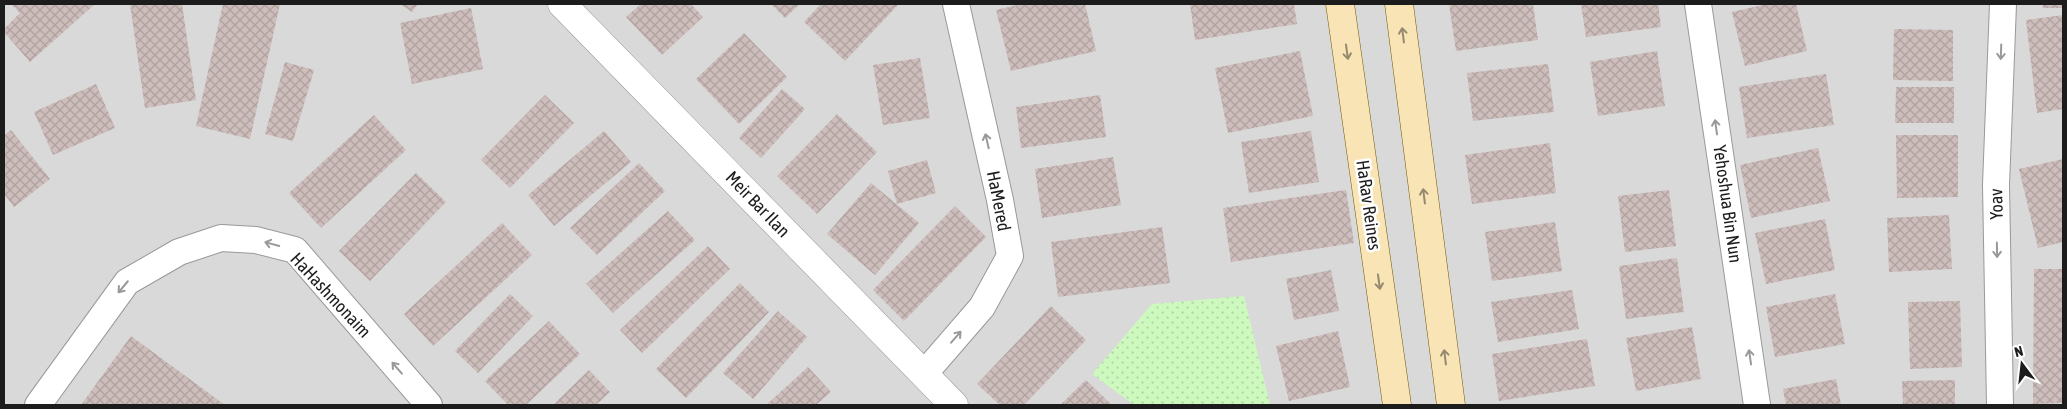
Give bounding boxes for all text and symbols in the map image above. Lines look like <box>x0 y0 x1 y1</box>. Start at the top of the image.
one-way arrow <box>1398 27 1408 43</box>
one-way arrow <box>1342 44 1352 60</box>
one-way arrow <box>1996 44 2006 60</box>
one-way arrow <box>1711 119 1721 135</box>
one-way arrow <box>982 133 991 149</box>
street label: Yehoshua Bin Nun <box>1709 144 1747 264</box>
street label: HaRav Reines <box>1352 159 1386 251</box>
street label: Meir Bar Ilan <box>722 167 794 241</box>
street label: HaMered <box>983 169 1015 233</box>
one-way arrow <box>1419 188 1429 204</box>
street label: Yoav <box>1985 188 2007 220</box>
one-way arrow <box>264 239 280 248</box>
one-way arrow <box>1992 242 2002 258</box>
street label: HaHashmonaim <box>286 248 376 342</box>
one-way arrow <box>1375 274 1385 290</box>
one-way arrow <box>118 281 129 294</box>
one-way arrow <box>950 330 962 343</box>
north arrow <box>1997 339 2047 389</box>
text: N <box>2013 343 2025 360</box>
one-way arrow <box>1440 349 1450 365</box>
one-way arrow <box>1745 349 1755 365</box>
one-way arrow <box>391 362 403 375</box>

